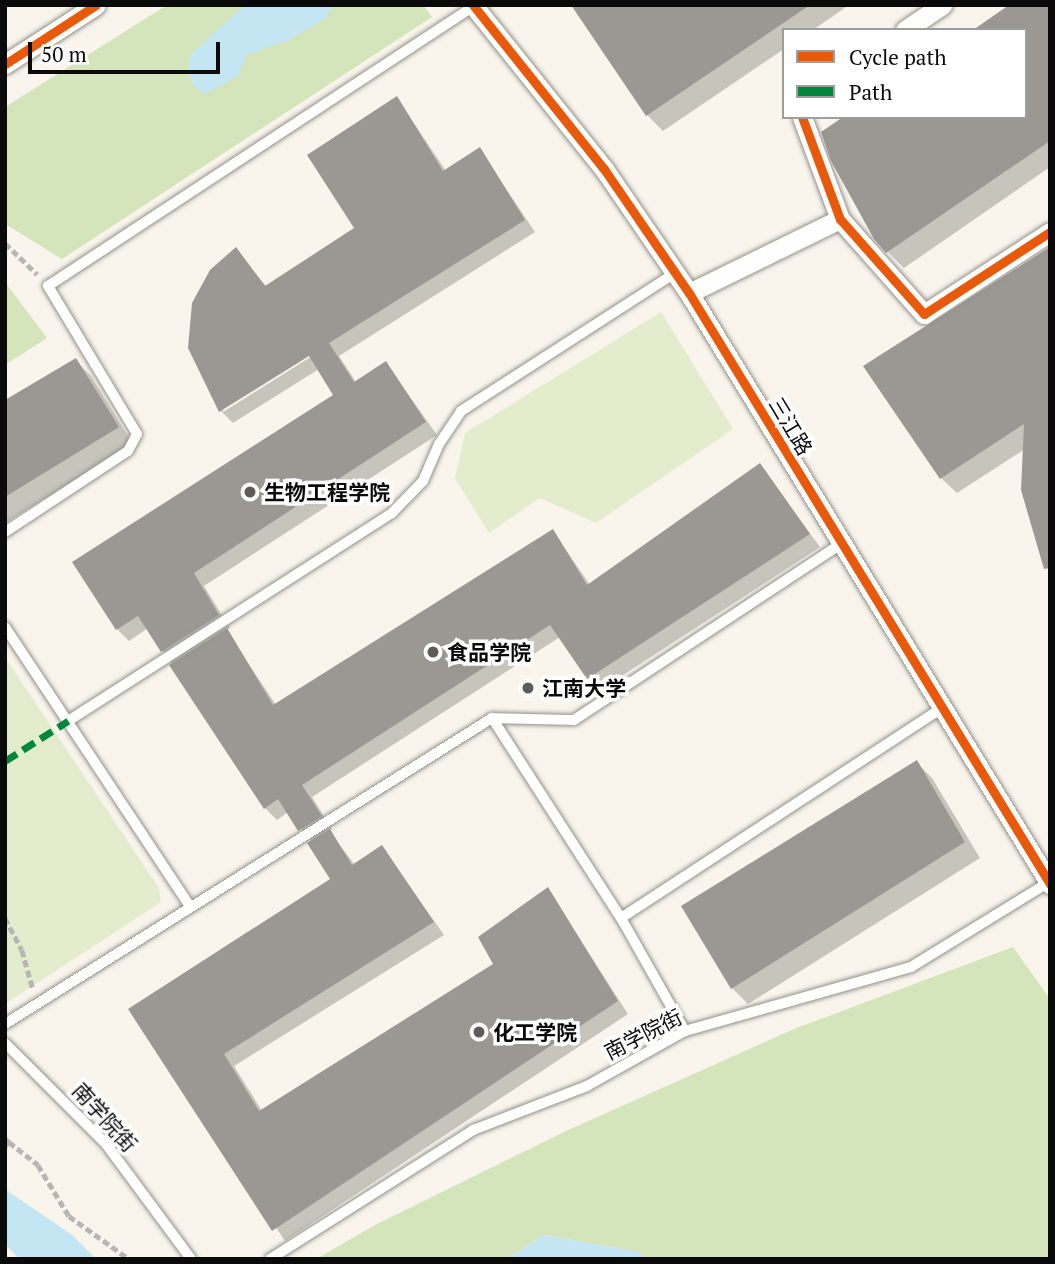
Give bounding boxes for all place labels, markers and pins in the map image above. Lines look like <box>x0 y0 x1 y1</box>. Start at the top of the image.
place label: 生物工程学院 <box>264 479 390 505</box>
marker: 生物工程学院 <box>242 484 258 500</box>
place label: 食品学院 <box>447 639 531 665</box>
marker: 食品学院 <box>425 644 441 660</box>
place label: 江南大学 <box>542 675 626 701</box>
marker: 江南大学 <box>520 680 536 696</box>
place label: 化工学院 <box>493 1019 577 1045</box>
marker: 化工学院 <box>471 1024 487 1040</box>

